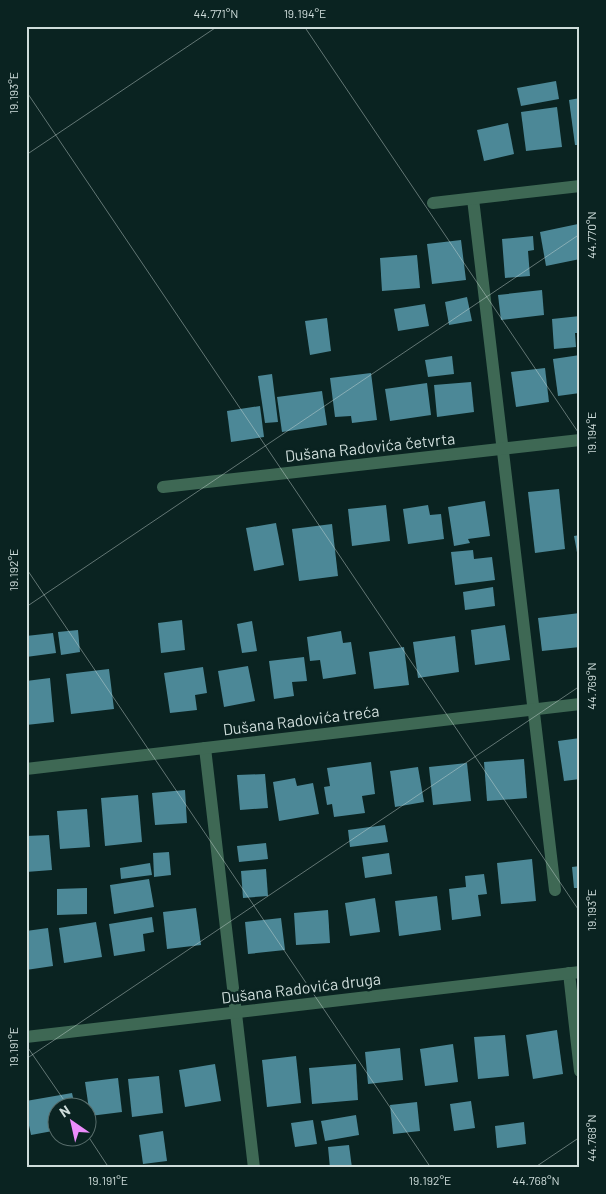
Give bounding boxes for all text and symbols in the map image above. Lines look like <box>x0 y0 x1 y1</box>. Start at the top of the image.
text: 44.771°N <box>194 6 238 20</box>
text: 19.194°E <box>284 6 326 20</box>
text: 19.193°E <box>6 72 20 114</box>
text: 44.770°N <box>584 211 598 259</box>
text: 19.194°E <box>584 412 598 454</box>
street label: Dušana Radovića četvrta <box>284 428 456 465</box>
text: 19.192°E <box>6 549 20 591</box>
text: 44.769°N <box>584 662 598 710</box>
street label: Dušana Radovića treća <box>222 700 380 739</box>
text: 19.193°E <box>584 889 598 931</box>
street label: Dušana Radovića druga <box>220 968 382 1007</box>
text: 19.191°E <box>6 1027 20 1067</box>
north arrow <box>48 1096 98 1146</box>
text: N <box>56 1101 73 1120</box>
text: 44.768°N <box>584 1114 598 1162</box>
text: 19.191°E <box>88 1173 128 1187</box>
text: 19.192°E <box>409 1173 451 1187</box>
text: 44.768°N <box>512 1173 560 1187</box>

